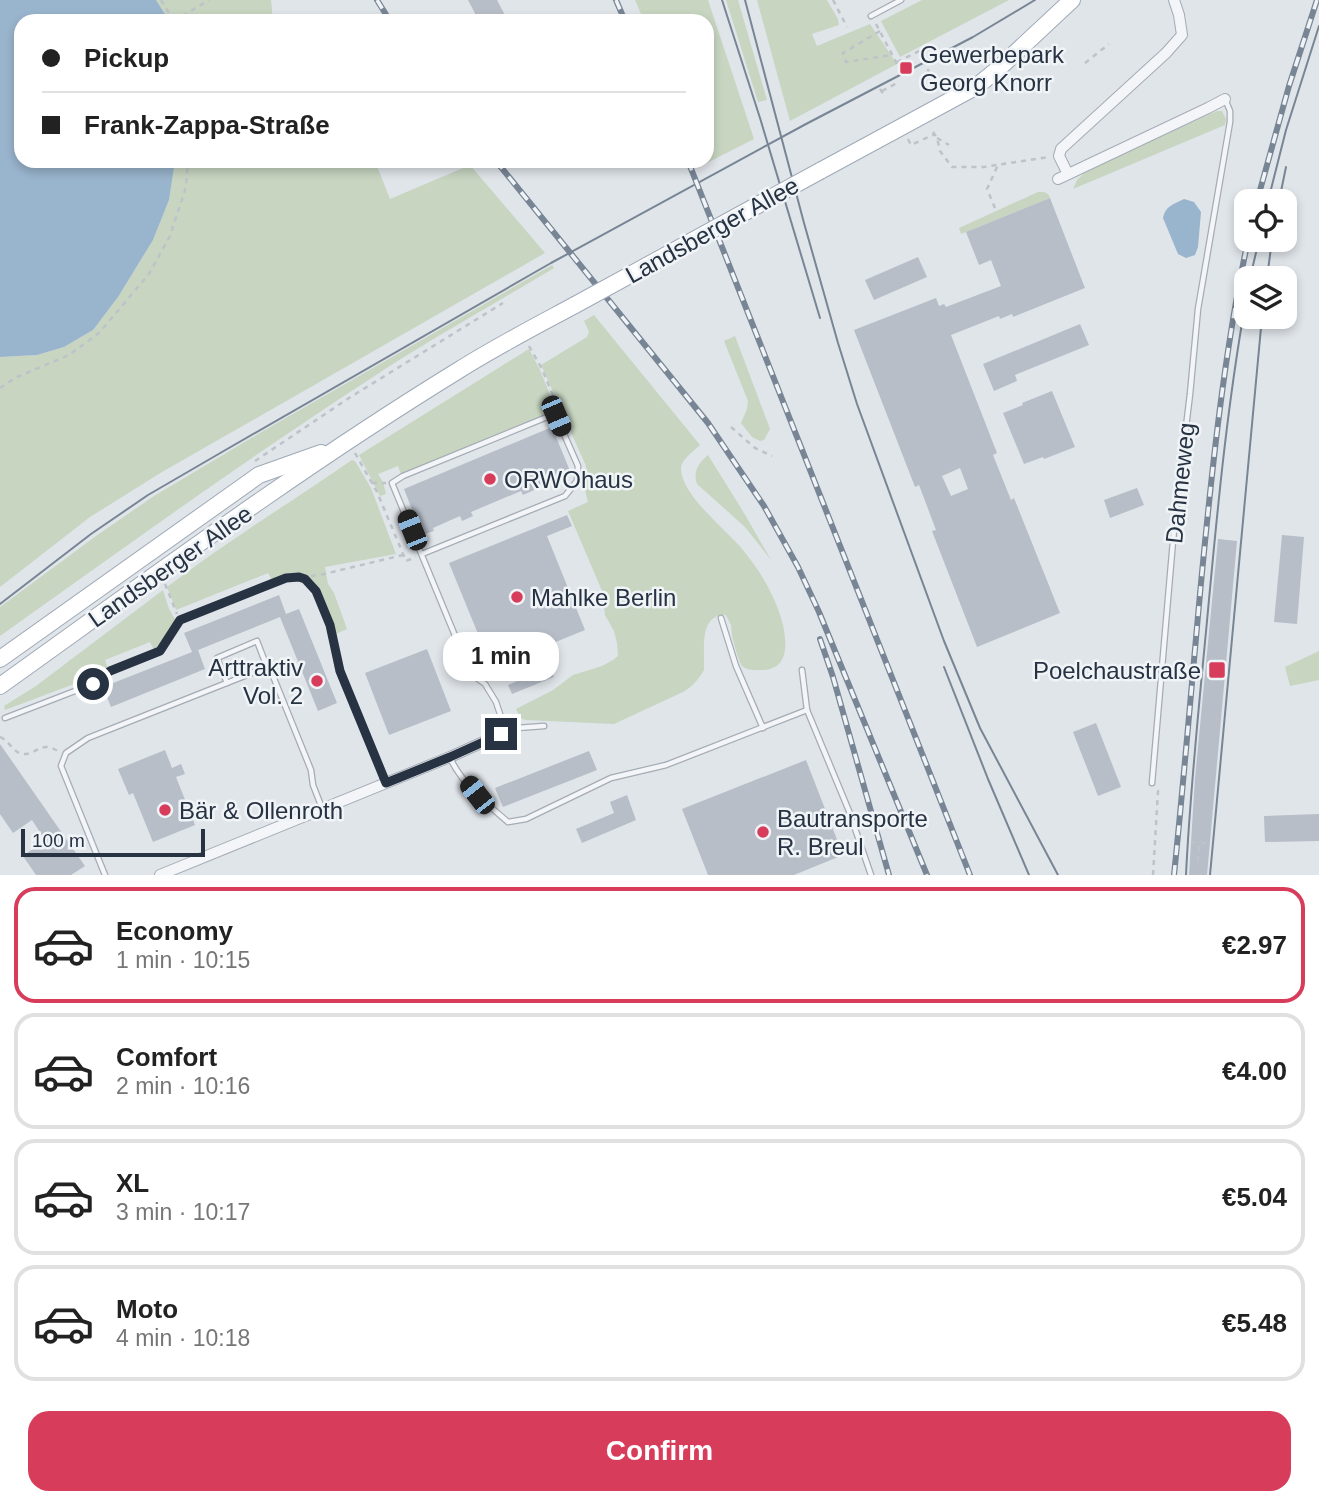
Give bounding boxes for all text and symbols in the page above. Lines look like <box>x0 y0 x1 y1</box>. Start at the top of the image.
place label: Gewerbepark Georg Knorr <box>920 41 1065 96</box>
text: Pickup <box>84 43 169 73</box>
marker: Gewerbepark Georg Knorr <box>898 60 914 76</box>
text: Frank-Zappa-Straße <box>84 110 330 140</box>
street label: Landsberger Allee <box>621 171 803 289</box>
map controls <box>1234 189 1297 329</box>
button: locate <box>1234 189 1297 252</box>
button: layers <box>1234 266 1297 329</box>
car <box>539 393 574 439</box>
street label: Dahmeweg <box>1160 421 1200 545</box>
place label: ORWOhaus <box>504 466 633 493</box>
marker: ORWOhaus <box>482 471 498 487</box>
street label: Landsberger Allee <box>83 499 257 633</box>
car <box>395 507 430 553</box>
place label: Mahlke Berlin <box>531 584 676 611</box>
marker: Mahlke Berlin <box>509 589 525 605</box>
callout: 1 min <box>443 632 559 682</box>
text: 1 min <box>471 643 531 669</box>
place label: Arttraktiv Vol. 2 <box>208 654 303 709</box>
place label: Poelchaustraße <box>1033 657 1201 684</box>
marker: Poelchaustraße <box>1207 660 1227 680</box>
route start <box>77 668 109 700</box>
marker: Arttraktiv Vol. 2 <box>309 673 325 689</box>
route end <box>485 718 517 750</box>
car <box>456 772 499 818</box>
place label: Bär & Ollenroth <box>179 797 343 824</box>
marker: Bär & Ollenroth <box>157 802 173 818</box>
place label: Bautransporte R. Breul <box>777 805 928 860</box>
marker: Bautransporte R. Breul <box>755 824 771 840</box>
scale bar <box>21 826 205 858</box>
text: 100 m <box>32 830 85 851</box>
icon: car <box>32 914 95 977</box>
text: Economy <box>116 916 233 946</box>
text: €2.97 <box>1222 930 1287 960</box>
text: 1 min · 10:15 <box>116 947 250 973</box>
icon: car <box>32 1040 95 1103</box>
text: Comfort <box>116 1042 217 1072</box>
text: €4.00 <box>1222 1056 1287 1086</box>
text: 2 min · 10:16 <box>116 1073 250 1099</box>
icon: car <box>32 1166 95 1229</box>
text: XL <box>116 1168 149 1198</box>
text: €5.04 <box>1222 1182 1287 1212</box>
text: 3 min · 10:17 <box>116 1199 250 1225</box>
icon: car <box>32 1292 95 1355</box>
text: Moto <box>116 1294 178 1324</box>
text: €5.48 <box>1222 1308 1287 1338</box>
text: 4 min · 10:18 <box>116 1325 250 1351</box>
button: Confirm <box>28 1411 1291 1491</box>

